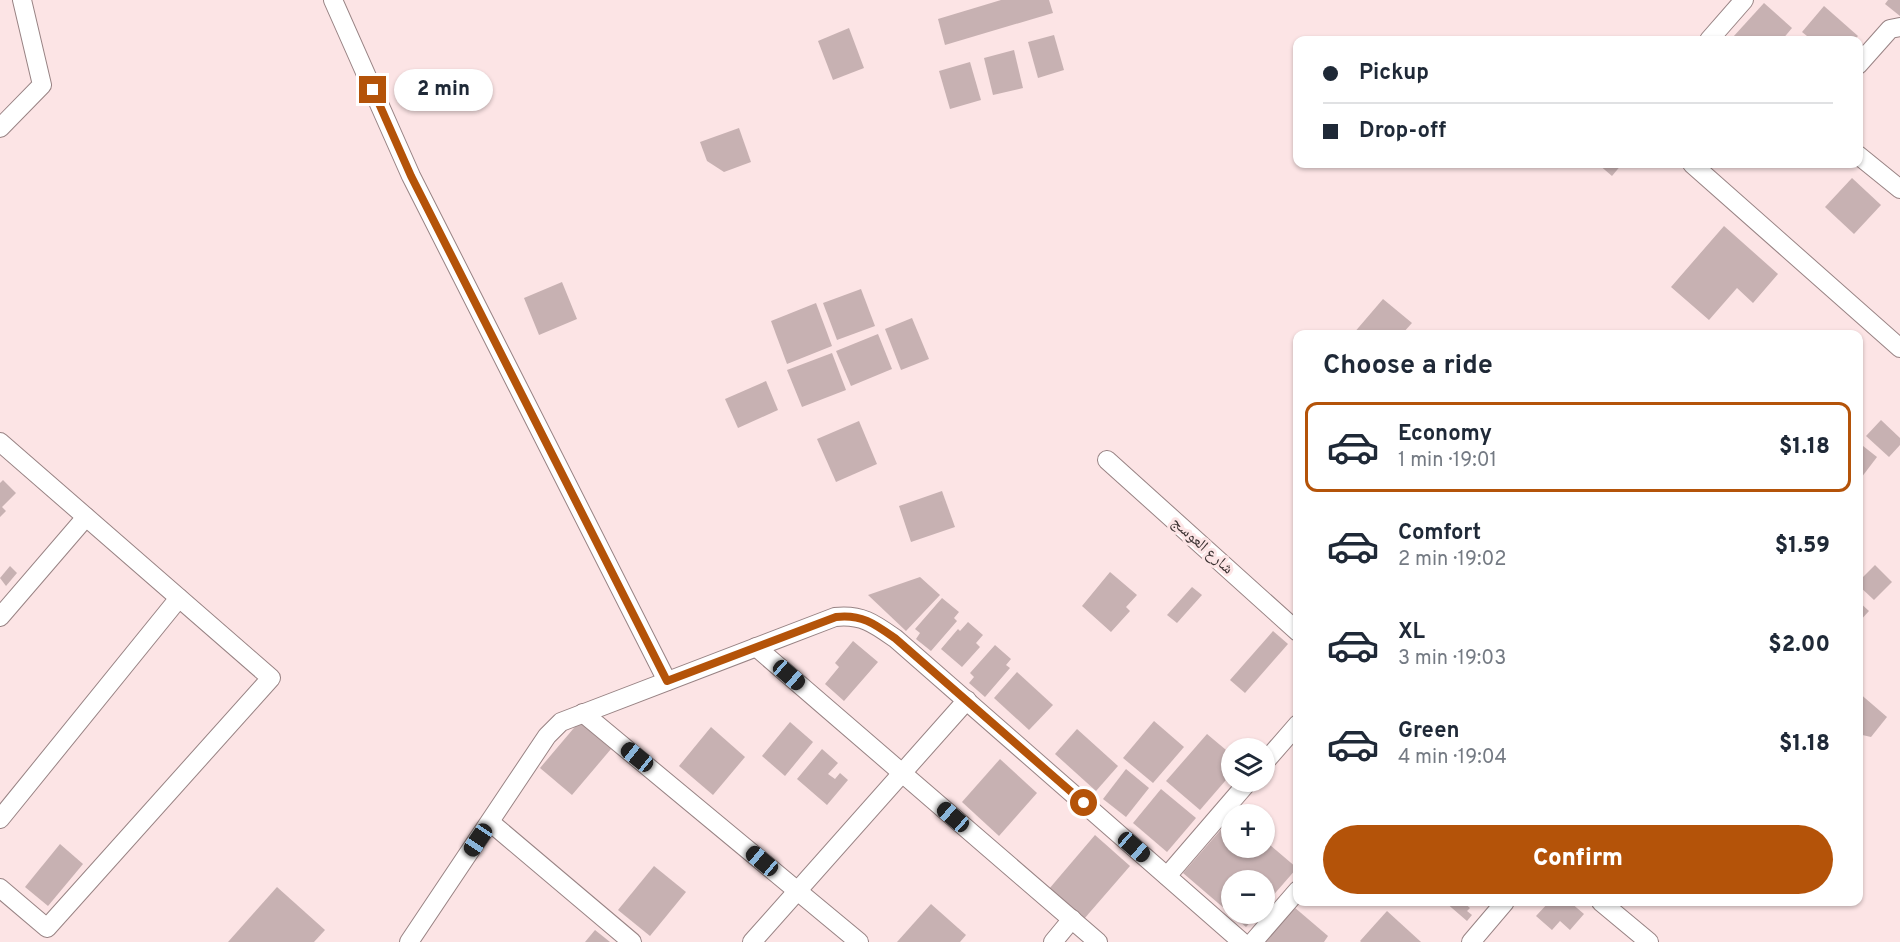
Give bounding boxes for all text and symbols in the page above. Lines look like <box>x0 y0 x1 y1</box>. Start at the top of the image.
text: Pickup <box>1359 60 1429 87</box>
callout: 2 min <box>394 69 493 111</box>
route end <box>359 76 386 103</box>
text: 2 min <box>417 77 470 103</box>
text: Drop-off <box>1359 118 1446 145</box>
text: Choose a ride <box>1323 349 1493 383</box>
icon: car <box>1326 420 1380 474</box>
text: Economy <box>1398 421 1492 448</box>
text: $1.18 <box>1779 434 1830 461</box>
text: 1 min · 19:01 <box>1398 448 1497 474</box>
street label: شارع العوسج <box>1167 513 1237 579</box>
icon: car <box>1326 519 1380 573</box>
text: Comfort <box>1398 520 1481 547</box>
text: $1.59 <box>1775 533 1830 560</box>
text: 2 min · 19:02 <box>1398 547 1507 573</box>
icon: car <box>1326 618 1380 672</box>
text: XL <box>1398 619 1425 646</box>
text: $2.00 <box>1768 632 1830 659</box>
text: 3 min · 19:03 <box>1398 646 1506 672</box>
car <box>770 656 808 694</box>
icon: car <box>1326 717 1380 771</box>
text: Green <box>1398 718 1460 745</box>
text: $1.18 <box>1779 731 1830 758</box>
map controls <box>1221 738 1275 924</box>
button: layers <box>1221 738 1275 792</box>
car <box>617 739 657 775</box>
text: 4 min · 19:04 <box>1398 745 1507 771</box>
route start <box>1070 789 1097 816</box>
car <box>934 798 972 836</box>
button: + <box>1221 804 1275 858</box>
car <box>460 820 496 860</box>
button: Confirm <box>1323 825 1833 894</box>
car <box>1115 828 1153 866</box>
car <box>742 843 782 879</box>
button: − <box>1221 870 1275 924</box>

